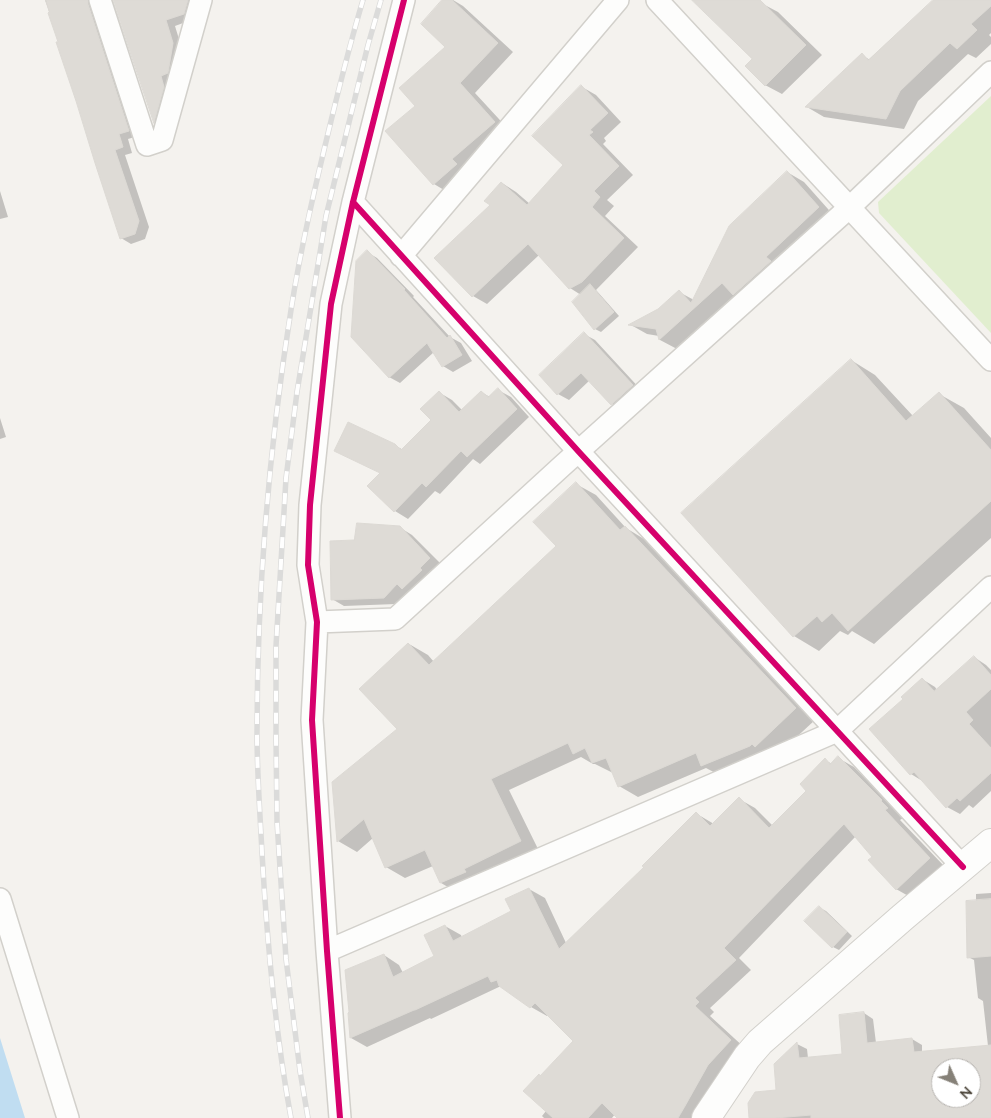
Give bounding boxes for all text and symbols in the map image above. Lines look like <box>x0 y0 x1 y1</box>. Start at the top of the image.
north arrow <box>931 1058 981 1108</box>
text: N <box>956 1083 976 1103</box>

